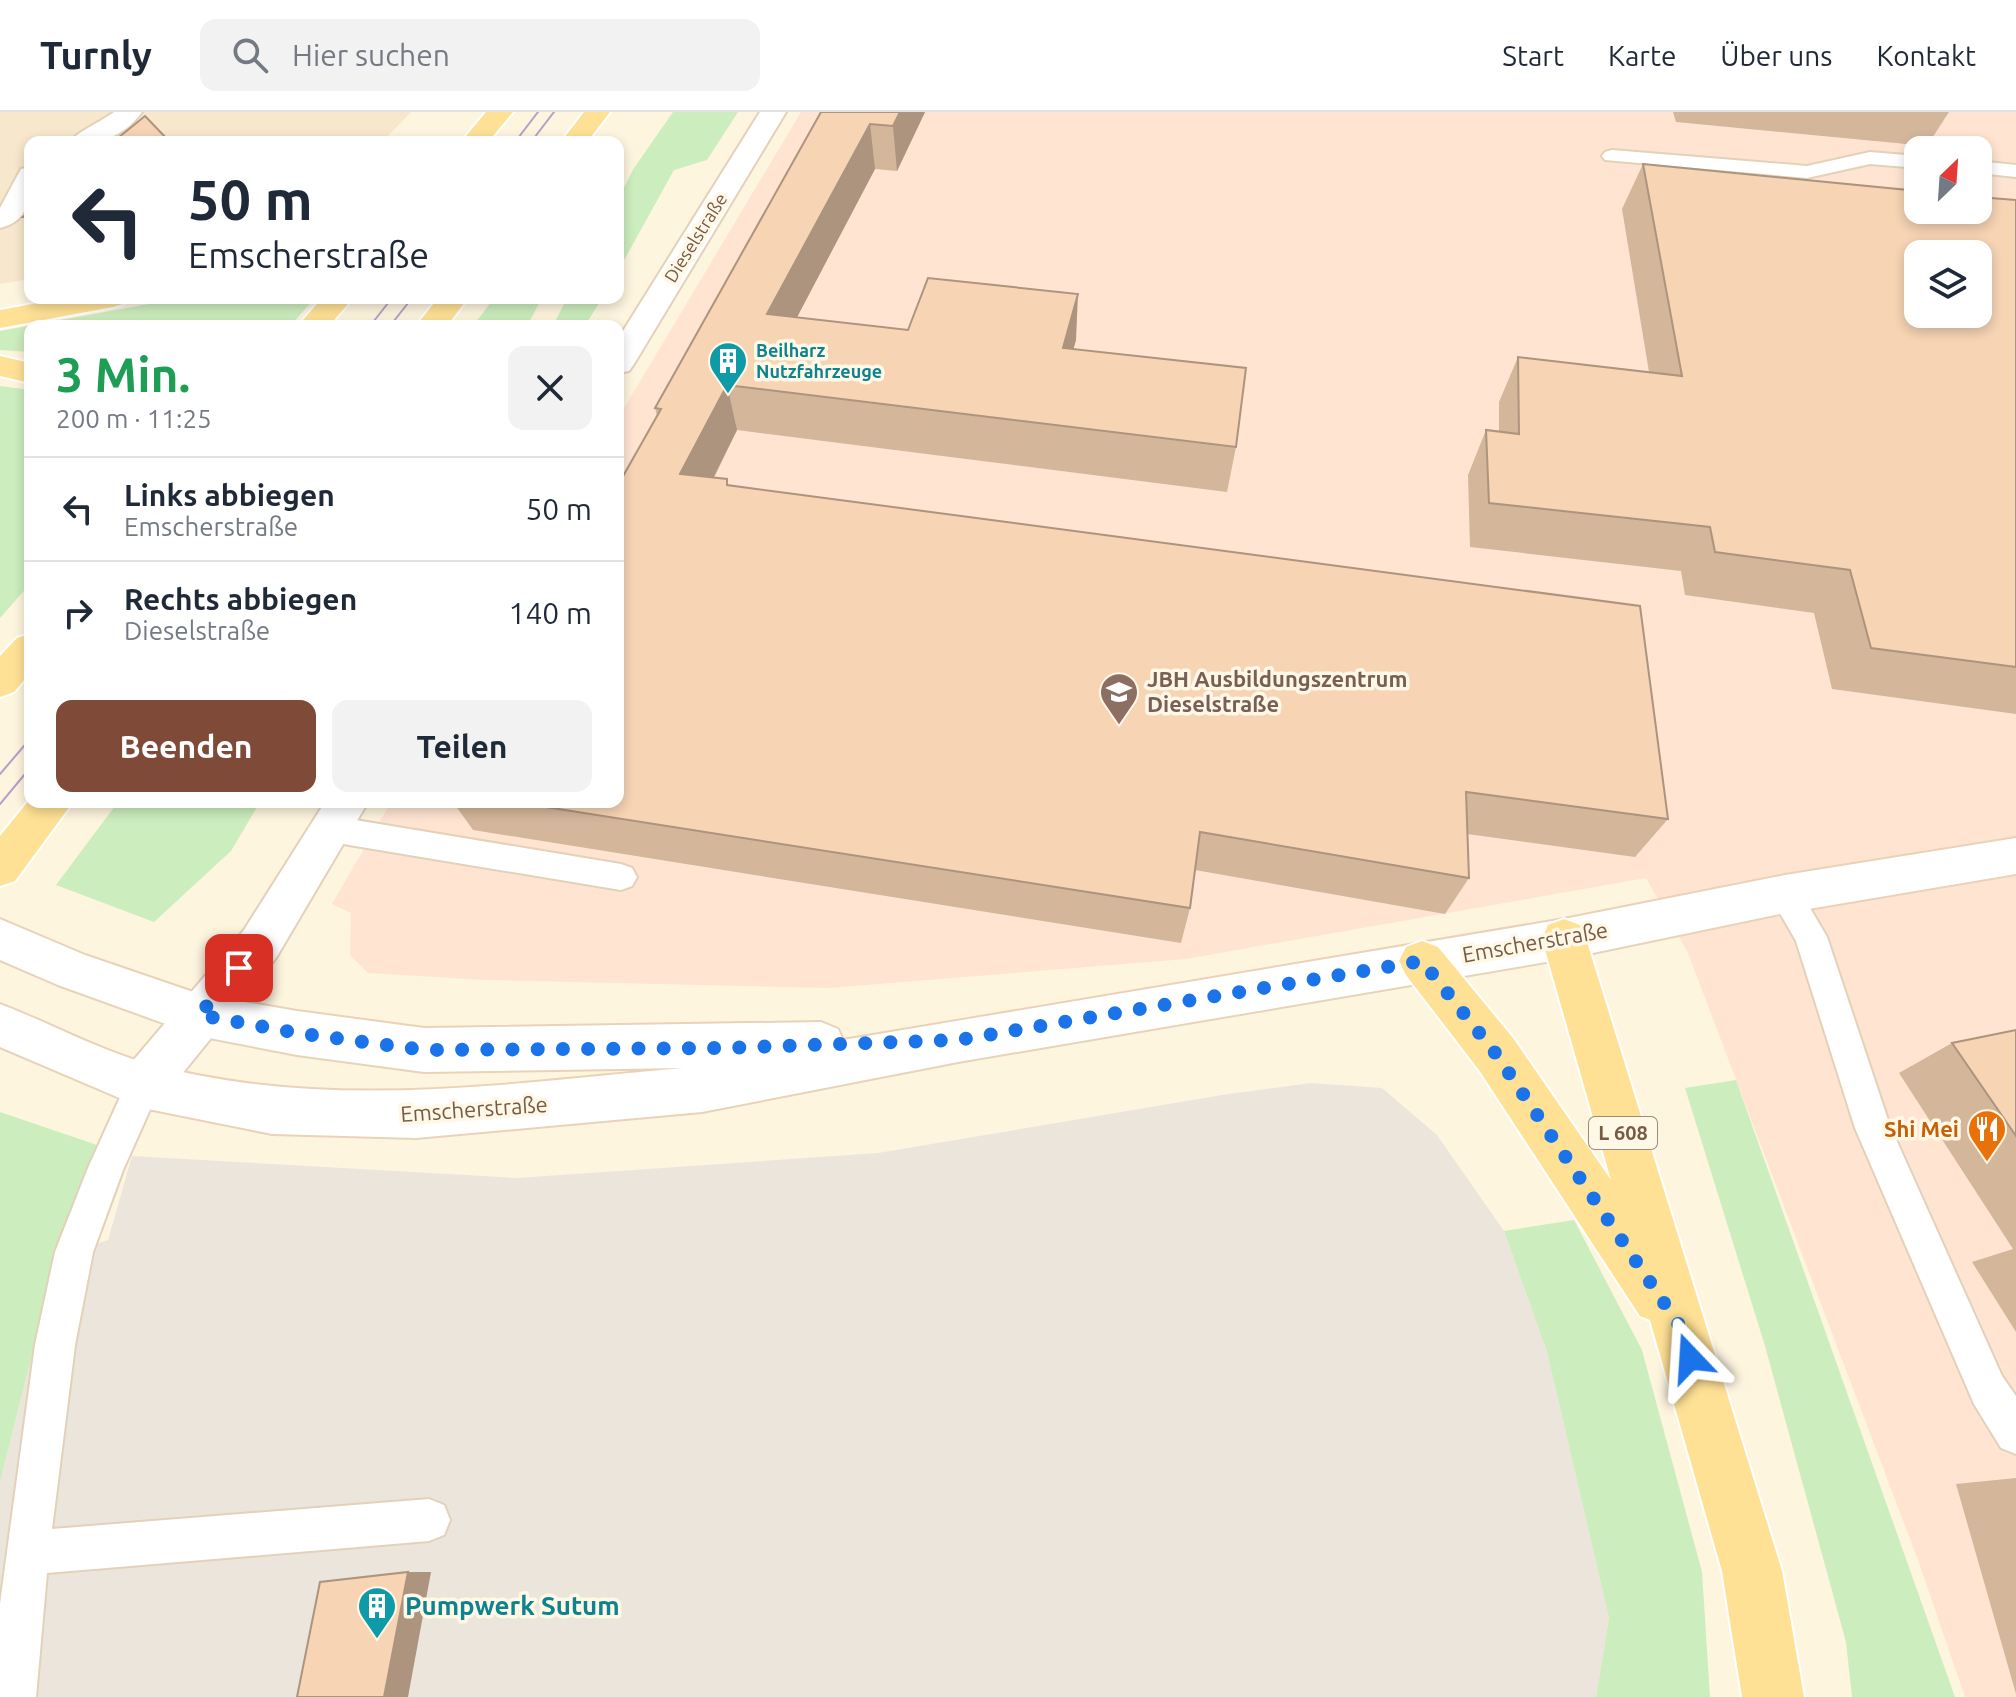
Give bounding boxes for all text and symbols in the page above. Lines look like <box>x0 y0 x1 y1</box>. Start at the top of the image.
search box <box>200 19 760 91</box>
icon: search <box>228 33 272 77</box>
text: Turnly <box>40 34 152 76</box>
text: Hier suchen <box>292 38 450 72</box>
text: Start <box>1502 40 1564 71</box>
text: Karte <box>1608 40 1676 71</box>
text: Über uns <box>1720 40 1832 71</box>
text: Kontakt <box>1876 40 1976 71</box>
north arrow <box>1904 136 1992 224</box>
map controls <box>1904 136 1992 328</box>
icon: left <box>56 168 160 272</box>
text: 50 m <box>188 168 313 231</box>
street label: Dieselstraße <box>660 189 730 286</box>
text: Emscherstraße <box>188 234 429 275</box>
button: layers <box>1904 240 1992 328</box>
building icon: Beilharz Nutzfahrzeuge <box>707 340 749 395</box>
place label: Beilharz Nutzfahrzeuge <box>756 340 882 381</box>
button: close <box>508 346 592 430</box>
text: 3 Min. <box>56 347 190 401</box>
text: 200 m · 11:25 <box>56 404 212 433</box>
text: Links abbiegen <box>124 478 335 512</box>
icon: left <box>56 487 100 531</box>
text: 50 m <box>525 492 592 526</box>
text: Emscherstraße <box>124 512 298 541</box>
text: Rechts abbiegen <box>124 582 357 616</box>
icon: right <box>56 591 100 635</box>
text: 140 m <box>508 596 592 630</box>
text: Dieselstraße <box>124 616 270 645</box>
place label: JBH Ausbildungszentrum Dieselstraße <box>1147 666 1407 716</box>
school or university icon: JBH Ausbildungszentrum Dieselstraße <box>1098 671 1140 726</box>
button: Beenden <box>56 700 316 792</box>
button: Teilen <box>332 700 592 792</box>
street label: Emscherstraße <box>1460 916 1610 967</box>
pin <box>205 934 273 1002</box>
icon: arrive <box>217 946 261 990</box>
street label: Emscherstraße <box>400 1091 548 1126</box>
restaurant icon: Shi Mei <box>1966 1108 2008 1163</box>
place label: Shi Mei <box>1884 1116 1959 1141</box>
road number: L 608 <box>1589 1117 1657 1149</box>
position arrow <box>1648 1316 1732 1400</box>
building icon: Pumpwerk Sutum <box>356 1585 398 1640</box>
place label: Pumpwerk Sutum <box>405 1591 620 1620</box>

